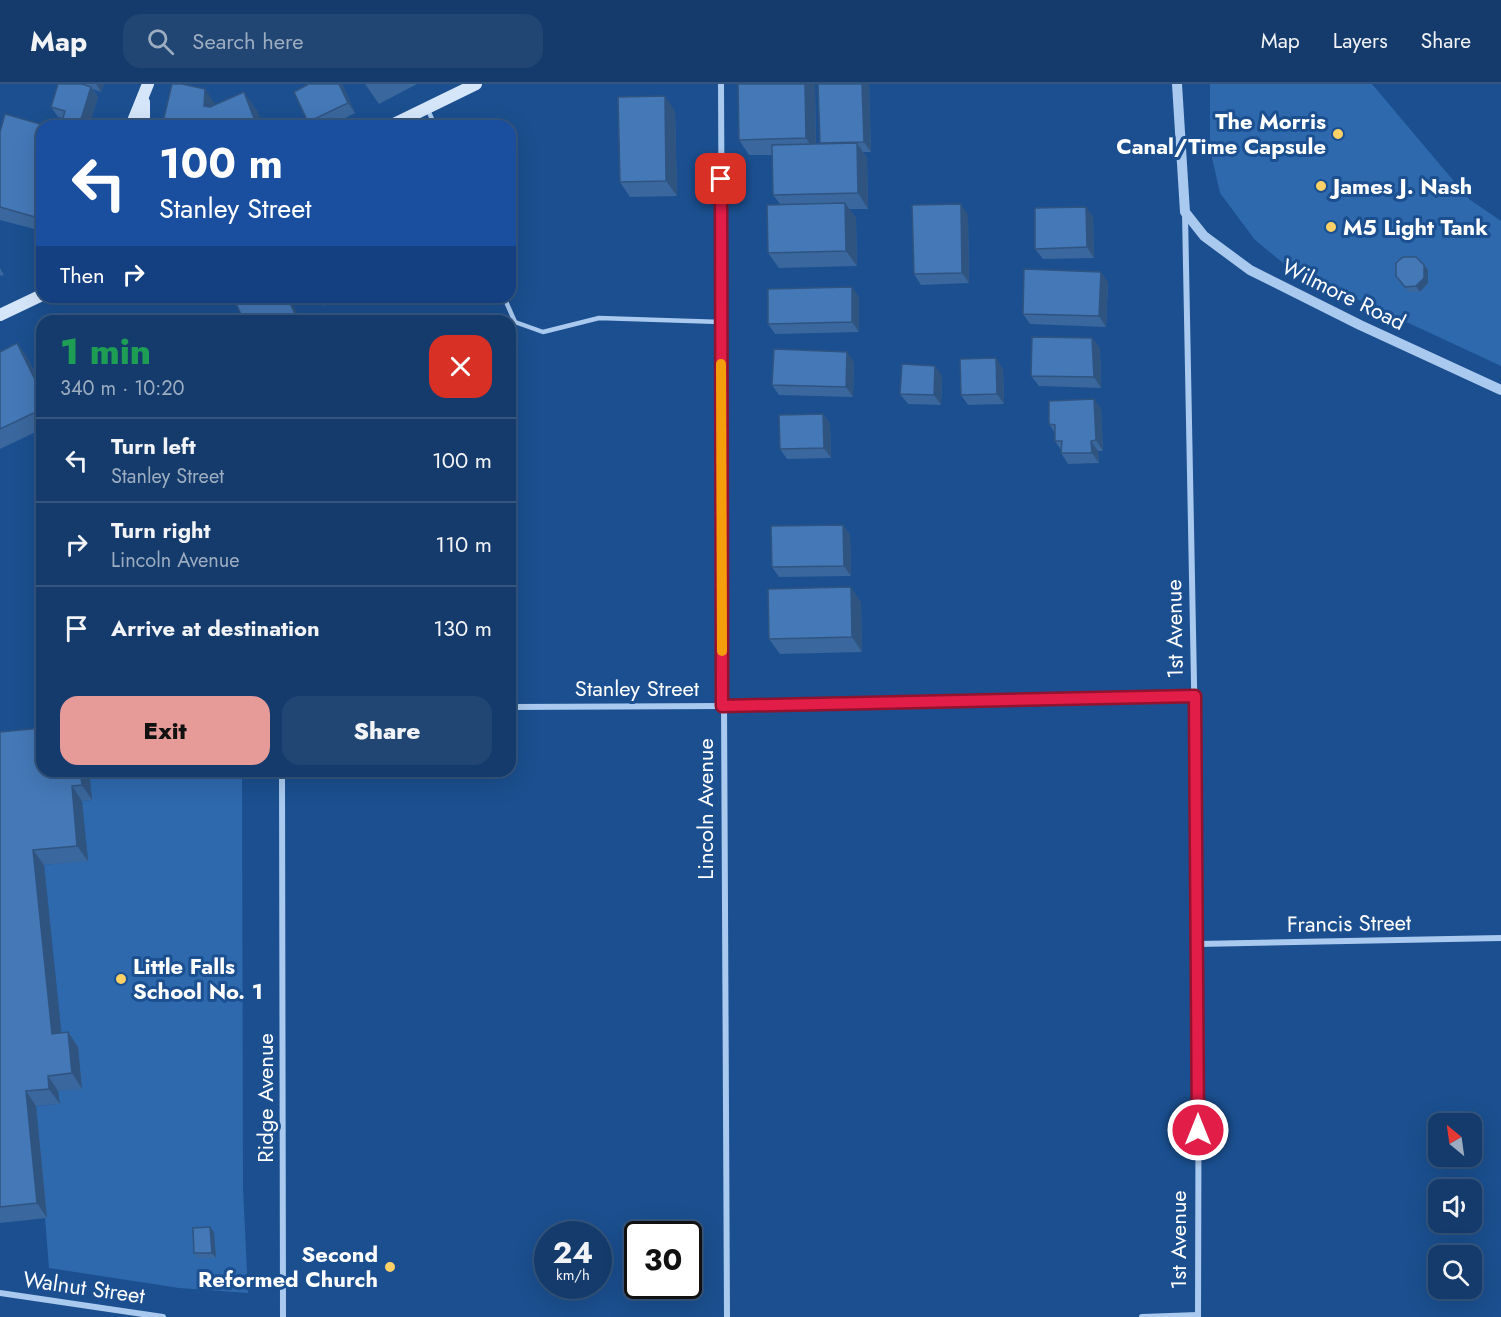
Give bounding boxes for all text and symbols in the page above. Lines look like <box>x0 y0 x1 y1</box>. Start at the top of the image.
search box <box>123 14 543 68</box>
text: Map <box>30 21 87 62</box>
icon: search <box>144 25 177 58</box>
text: Search here <box>192 25 304 57</box>
text: Map <box>1261 26 1300 56</box>
text: Layers <box>1333 26 1388 56</box>
text: Share <box>1421 26 1471 56</box>
place label: The Morris Canal/Time Capsule <box>1116 105 1326 162</box>
marker: The Morris Canal/Time Capsule <box>1331 127 1345 141</box>
text: 100 m <box>159 133 283 194</box>
icon: left <box>60 144 138 222</box>
pin <box>695 153 746 204</box>
icon: arrive <box>704 162 737 195</box>
place label: James J. Nash <box>1329 170 1472 202</box>
marker: James J. Nash <box>1314 179 1328 193</box>
text: Stanley Street <box>159 189 312 228</box>
place label: M5 Light Tank <box>1343 211 1488 243</box>
marker: M5 Light Tank <box>1324 220 1338 234</box>
street label: Wilmore Road <box>1277 250 1411 338</box>
icon: right <box>117 258 150 291</box>
text: Then <box>60 259 105 291</box>
text: 1 min <box>60 325 151 377</box>
button: close <box>429 335 492 398</box>
text: 340 m · 10:20 <box>60 374 185 403</box>
text: Turn left <box>111 430 196 462</box>
icon: left <box>60 444 93 477</box>
text: 100 m <box>432 444 492 476</box>
text: Stanley Street <box>111 462 224 491</box>
text: Turn right <box>111 514 211 546</box>
icon: right <box>60 528 93 561</box>
text: 110 m <box>435 528 492 560</box>
text: Lincoln Avenue <box>111 546 240 575</box>
street label: 1st Avenue <box>1157 579 1191 679</box>
icon: arrive <box>60 612 93 645</box>
text: Arrive at destination <box>111 612 320 644</box>
text: 130 m <box>433 612 492 644</box>
street label: Stanley Street <box>575 672 700 704</box>
button: Exit <box>60 696 270 765</box>
button: Share <box>282 696 492 765</box>
street label: Lincoln Avenue <box>689 738 721 880</box>
street label: Francis Street <box>1287 906 1412 940</box>
place label: Little Falls School No. 1 <box>133 950 263 1007</box>
marker: Little Falls School No. 1 <box>114 972 128 986</box>
street label: Ridge Avenue <box>249 1033 281 1163</box>
position arrow <box>1166 1098 1230 1162</box>
north arrow <box>1428 1113 1482 1167</box>
map controls <box>1428 1113 1482 1299</box>
button: sound <box>1428 1179 1482 1233</box>
street label: 1st Avenue <box>1162 1190 1194 1290</box>
speed limit sign: 30 <box>624 1221 702 1299</box>
text: 24 <box>553 1231 593 1274</box>
place label: Second Reformed Church <box>198 1238 378 1295</box>
button: search <box>1428 1245 1482 1299</box>
marker: Second Reformed Church <box>383 1260 397 1274</box>
street label: Walnut Street <box>21 1263 148 1311</box>
text: km/h <box>556 1264 590 1286</box>

